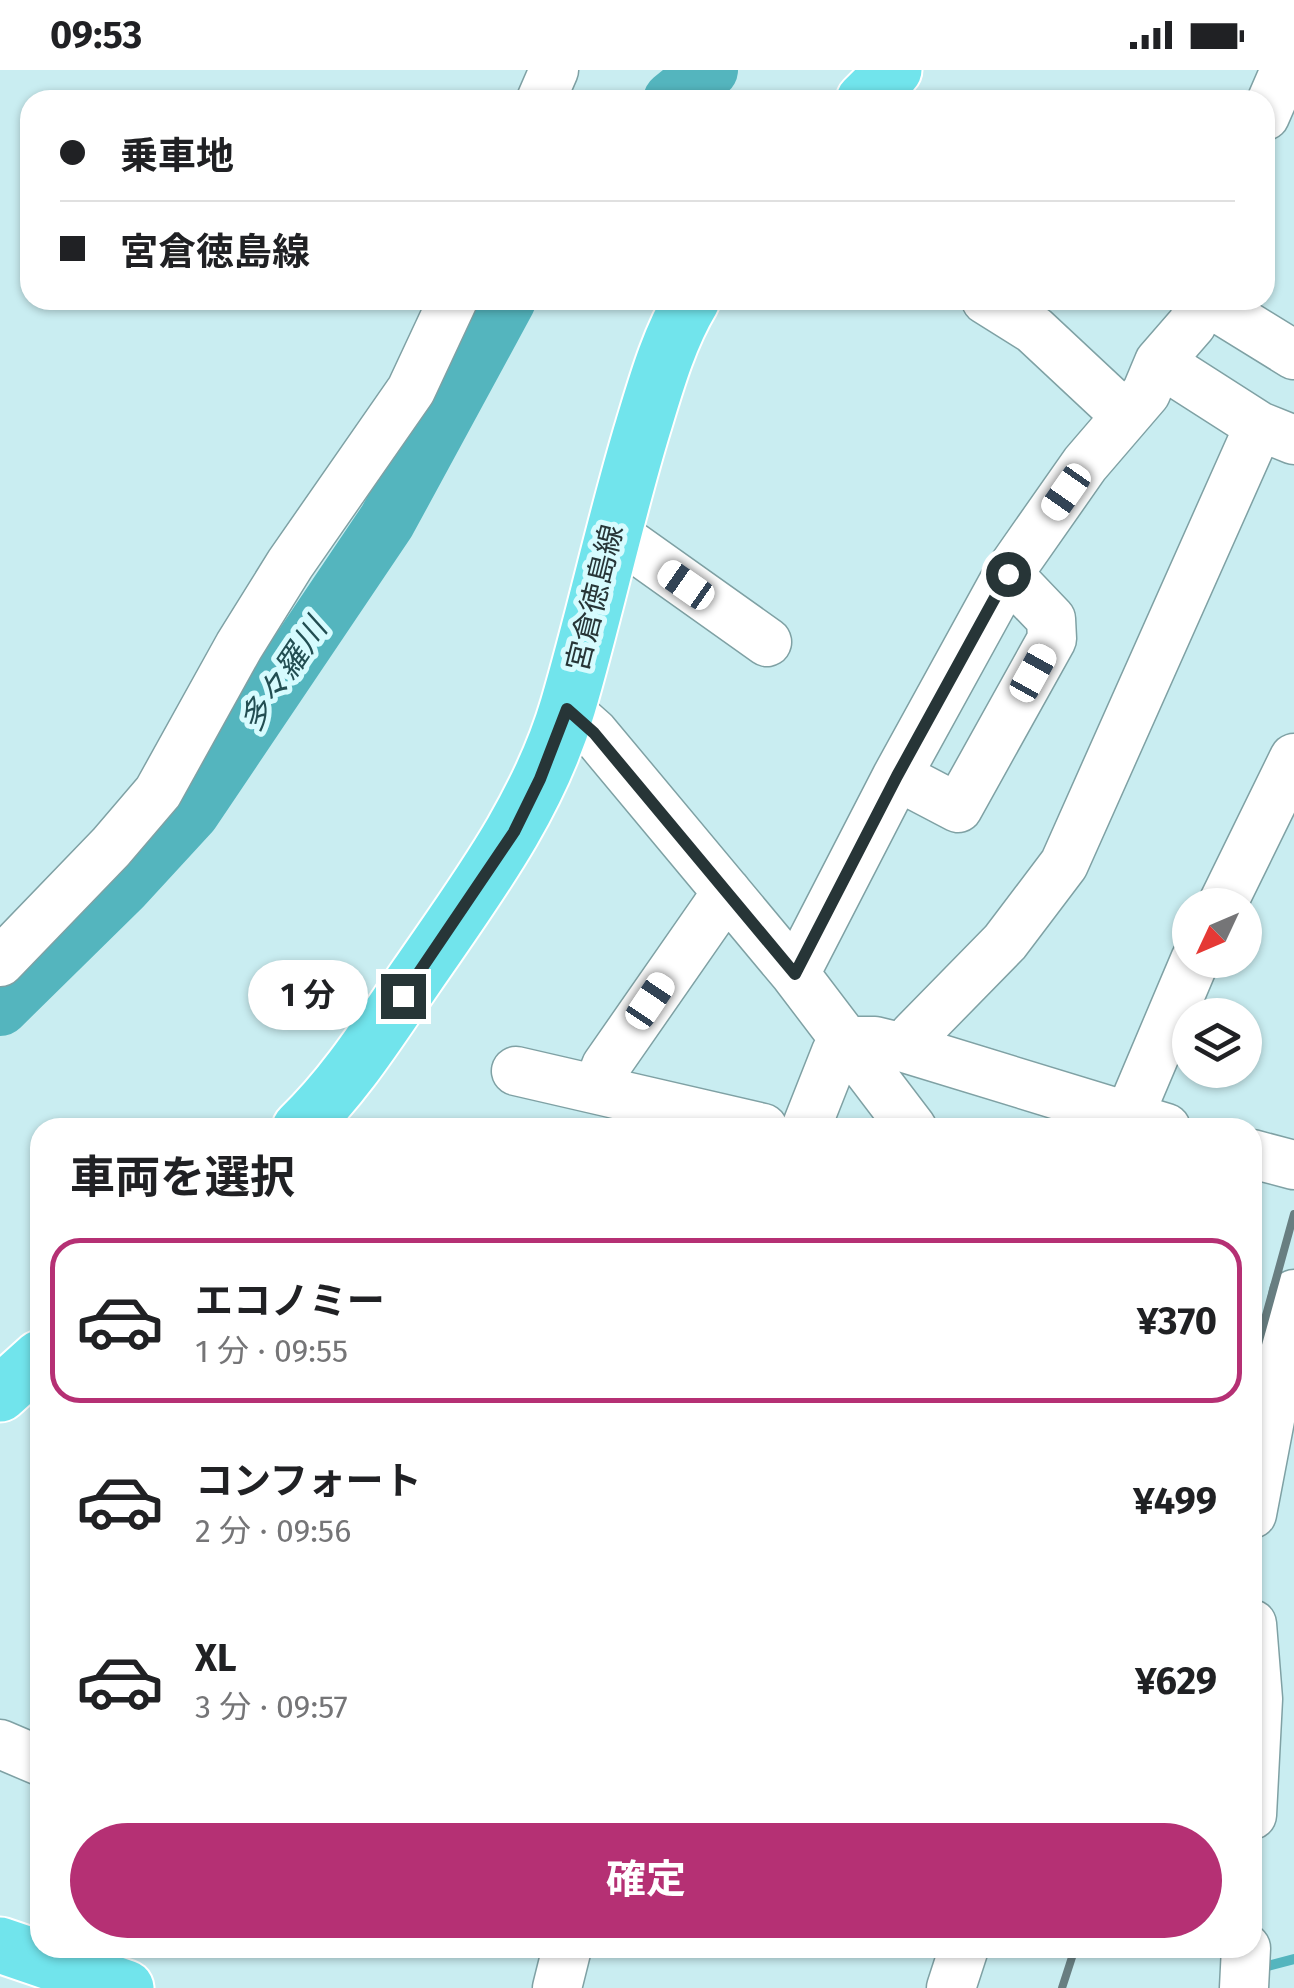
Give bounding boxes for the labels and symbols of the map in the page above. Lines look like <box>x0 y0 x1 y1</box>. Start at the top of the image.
car <box>1037 459 1095 525</box>
street label: 宮倉徳島線 <box>559 521 631 675</box>
route start <box>986 552 1031 597</box>
car <box>653 556 719 614</box>
water label: 多々羅川 <box>231 609 336 739</box>
car <box>1005 639 1061 707</box>
north arrow <box>1172 888 1262 978</box>
callout: 1 分 <box>248 961 368 1031</box>
car <box>621 968 679 1034</box>
route end <box>381 974 426 1019</box>

